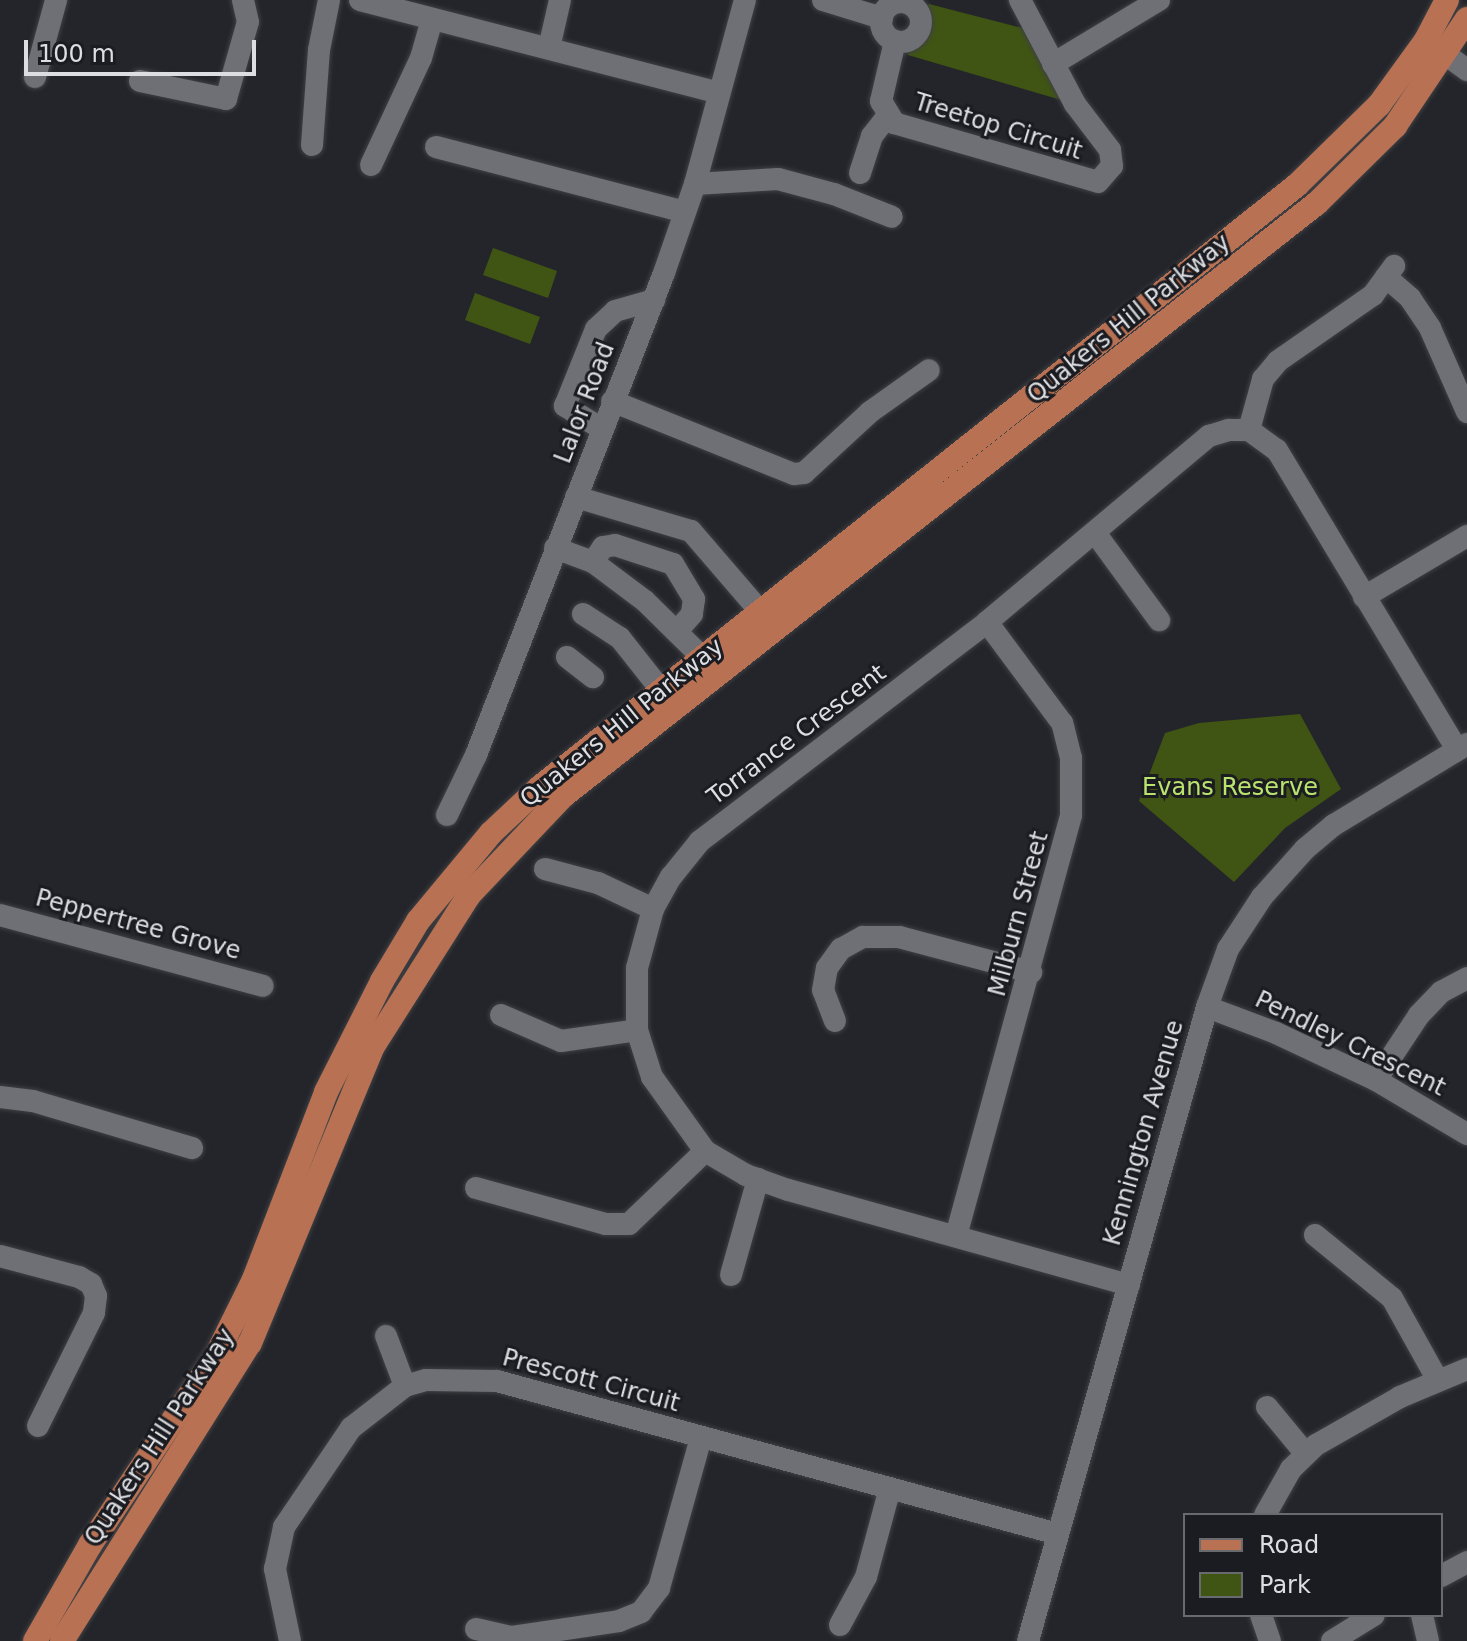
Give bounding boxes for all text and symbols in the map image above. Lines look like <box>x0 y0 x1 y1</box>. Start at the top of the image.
scale bar <box>28 24 260 74</box>
text: 100 m <box>38 40 115 68</box>
street label: Treetop Circuit <box>910 88 1086 166</box>
street label: Quakers Hill Parkway <box>1022 228 1236 410</box>
street label: Lalor Road <box>549 338 621 468</box>
street label: Quakers Hill Parkway <box>515 632 729 814</box>
street label: Torrance Crescent <box>702 658 892 812</box>
park label: Evans Reserve <box>1142 774 1318 802</box>
street label: Milburn Street <box>983 828 1055 1000</box>
street label: Peppertree Grove <box>32 884 244 966</box>
street label: Pendley Crescent <box>1250 985 1450 1103</box>
street label: Kennington Avenue <box>1098 1017 1190 1249</box>
street label: Quakers Hill Parkway <box>79 1323 241 1551</box>
street label: Prescott Circuit <box>499 1344 683 1418</box>
legend <box>1183 1513 1443 1617</box>
text: Road <box>1259 1531 1319 1559</box>
text: Park <box>1259 1571 1311 1599</box>

